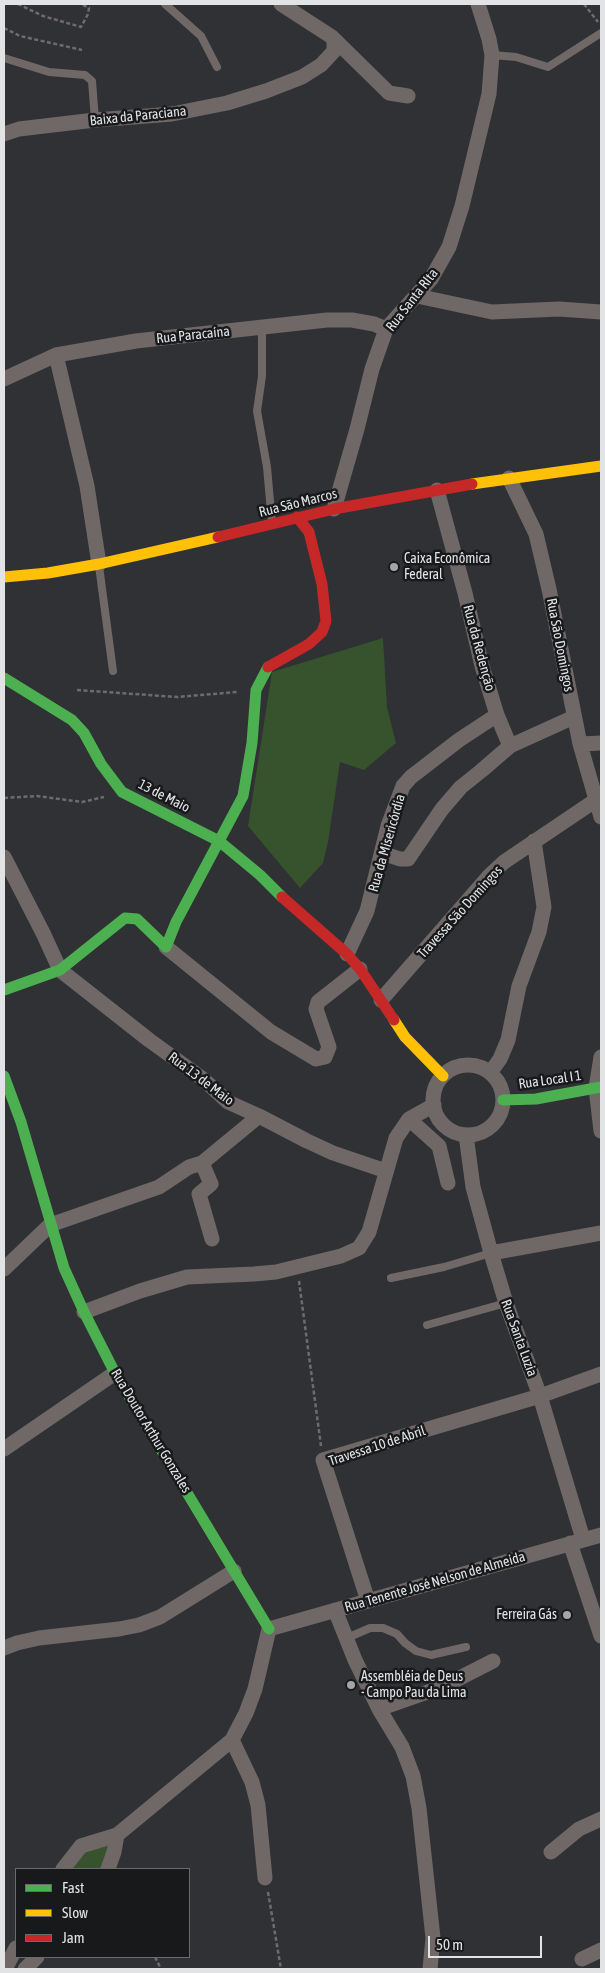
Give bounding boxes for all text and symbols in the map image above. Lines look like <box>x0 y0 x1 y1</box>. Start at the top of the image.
street label: Baixa da Paraciana <box>89 103 187 129</box>
street label: Rua Santa RIta <box>382 265 442 335</box>
street label: Rua Paracaína <box>155 323 231 347</box>
street label: Rua São Marcos <box>257 485 339 521</box>
place label: Caixa Econômica Federal <box>404 551 490 584</box>
marker: Caixa Econômica Federal <box>388 561 400 573</box>
street label: Rua São Domingos <box>543 597 577 693</box>
street label: Rua da Redenção <box>459 603 499 693</box>
street label: 13 de Maio <box>135 776 193 816</box>
street label: Rua da Misericórdia <box>365 792 409 894</box>
street label: Travessa São Domingos <box>414 862 506 962</box>
street label: Rua 13 de Maio <box>165 1049 237 1109</box>
street label: Rua Local I 1 <box>517 1067 583 1093</box>
street label: Rua Santa Luzia <box>497 1297 541 1379</box>
street label: Rua Doutor Arthur Gonzales <box>107 1366 195 1496</box>
street label: Travessa 10 de Abril <box>327 1422 427 1470</box>
street label: Rua Tenente José Nelson de Almeida <box>343 1548 527 1616</box>
place label: Ferreira Gás <box>496 1607 557 1623</box>
marker: Ferreira Gás <box>561 1609 573 1621</box>
place label: Assembléia de Deus - Campo Pau da Lima <box>361 1669 467 1701</box>
marker: Assembléia de Deus - Campo Pau da Lima <box>345 1679 357 1691</box>
legend <box>15 1868 190 1958</box>
text: Fast <box>62 1879 84 1896</box>
text: Slow <box>62 1904 88 1921</box>
scale bar <box>430 1926 544 1958</box>
text: Jam <box>62 1929 85 1946</box>
text: 50 m <box>436 1936 463 1953</box>

